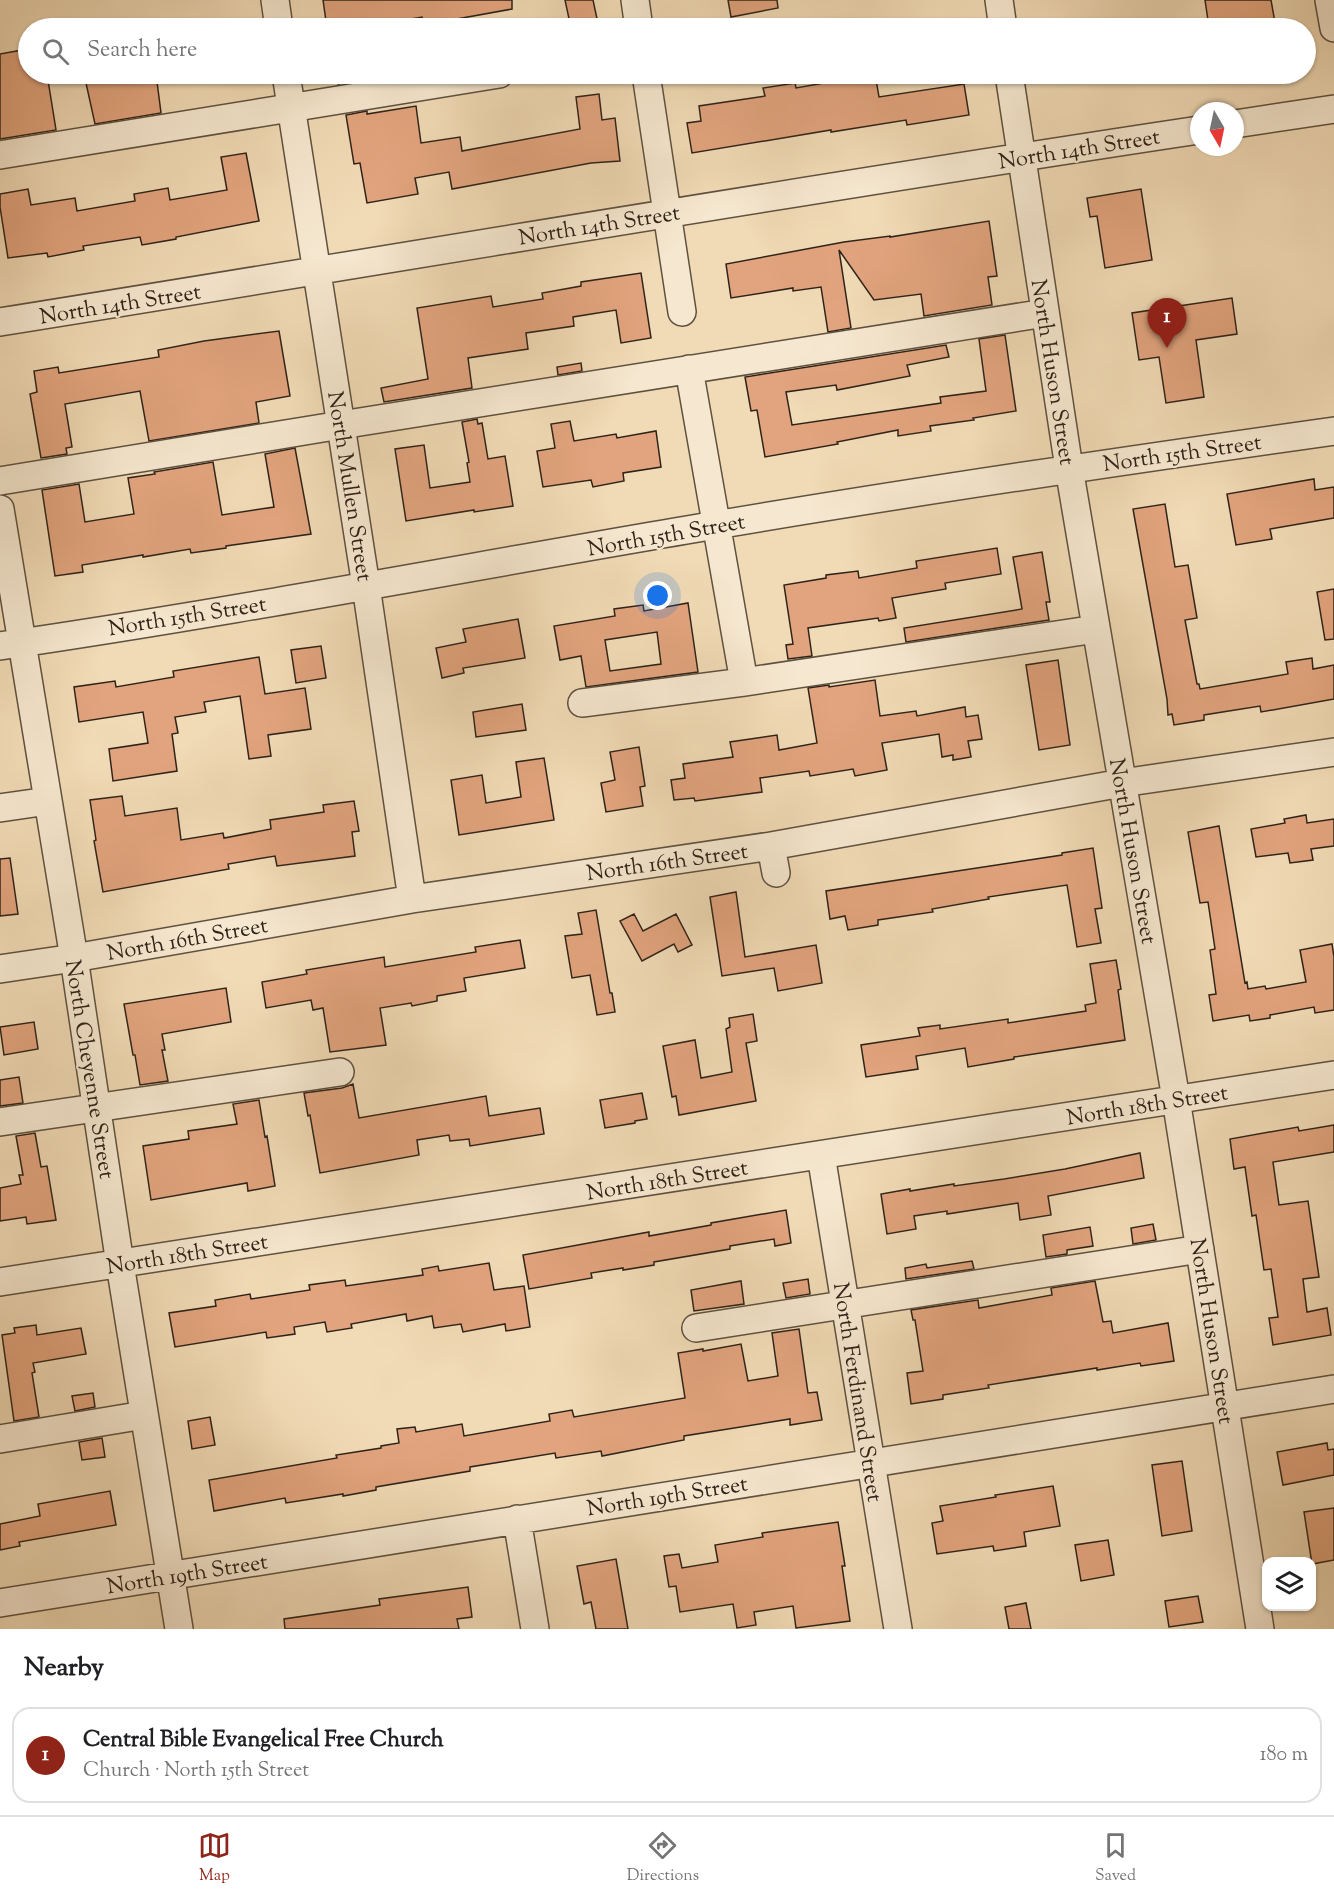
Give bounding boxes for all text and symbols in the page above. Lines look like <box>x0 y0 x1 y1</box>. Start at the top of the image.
search box <box>18 18 1316 84</box>
icon: search <box>39 35 72 68</box>
text: Search here <box>87 35 197 67</box>
north arrow <box>1190 102 1244 156</box>
street label: North 14th Street <box>996 122 1163 180</box>
street label: North 14th Street <box>516 198 683 256</box>
street label: North 14th Street <box>37 277 204 335</box>
street label: North Huson Street <box>1021 277 1082 468</box>
pin: 1 <box>1148 298 1186 348</box>
street label: North Mullen Street <box>317 389 379 584</box>
street label: North 15th Street <box>1101 428 1264 482</box>
street label: North 15th Street <box>585 507 748 567</box>
your location <box>643 581 672 610</box>
street label: North 15th Street <box>106 590 269 646</box>
street label: North Huson Street <box>1099 756 1163 947</box>
street label: North 16th Street <box>585 837 751 891</box>
street label: North 16th Street <box>105 911 271 971</box>
street label: North Cheyenne Street <box>55 958 121 1182</box>
street label: North 18th Street <box>1064 1078 1231 1136</box>
street label: North 18th Street <box>584 1153 751 1211</box>
street label: North 18th Street <box>104 1227 271 1285</box>
street label: North Huson Street <box>1180 1236 1241 1427</box>
street label: North Ferdinand Street <box>823 1281 889 1505</box>
street label: North 19th Street <box>585 1469 751 1526</box>
street label: North 19th Street <box>105 1547 271 1604</box>
map controls <box>1262 1557 1316 1611</box>
button: layers <box>1262 1557 1316 1611</box>
text: Nearby <box>24 1650 104 1687</box>
text: Central Bible Evangelical Free Church <box>83 1725 444 1757</box>
text: 1 <box>42 1741 49 1770</box>
text: 180 m <box>1260 1741 1308 1770</box>
text: Church · North 15th Street <box>83 1757 309 1786</box>
tab: Map <box>198 1829 231 1888</box>
tab: Directions <box>627 1829 699 1888</box>
tab: Saved <box>1095 1829 1136 1888</box>

